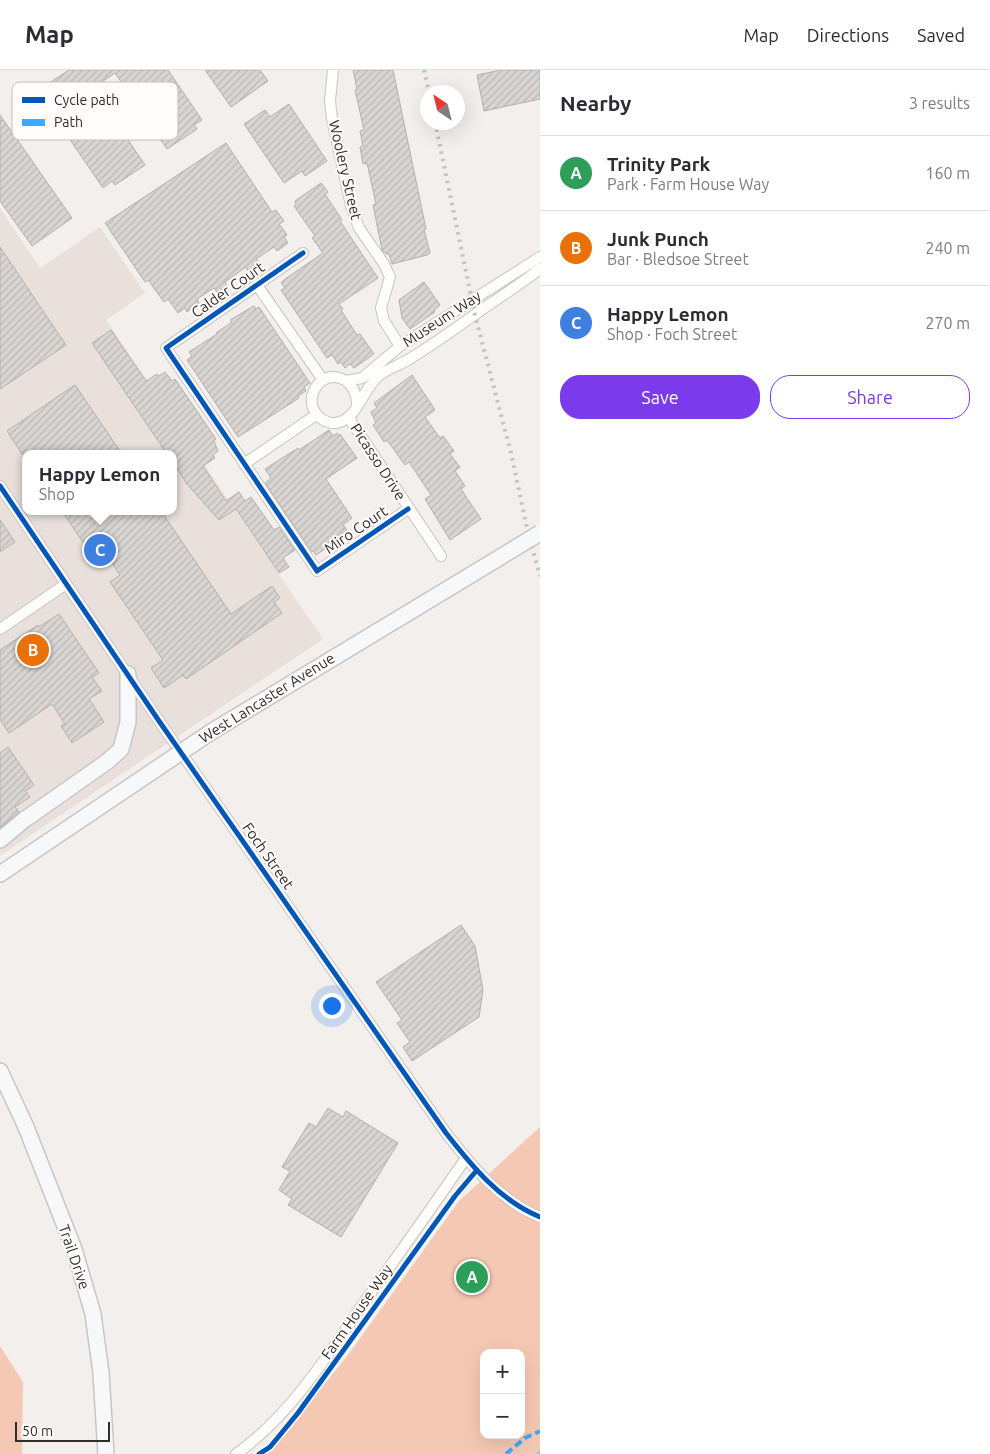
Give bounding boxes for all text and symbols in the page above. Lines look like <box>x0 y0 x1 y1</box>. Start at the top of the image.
text: Map <box>25 21 74 48</box>
text: Map <box>743 25 779 45</box>
text: Directions <box>807 25 889 45</box>
text: Saved <box>917 25 965 45</box>
legend <box>12 82 178 140</box>
north arrow <box>420 85 465 130</box>
text: Nearby <box>560 91 631 115</box>
text: Cycle path <box>54 92 119 108</box>
text: 3 results <box>909 94 970 112</box>
text: Path <box>54 114 83 130</box>
street label: Woolery Street <box>326 118 365 222</box>
text: Trinity Park <box>607 153 710 175</box>
text: A <box>570 164 582 182</box>
text: 160 m <box>925 164 970 182</box>
text: Park · Farm House Way <box>607 175 769 193</box>
text: Junk Punch <box>607 228 709 250</box>
text: B <box>571 239 581 257</box>
text: 240 m <box>925 239 970 257</box>
text: Bar · Bledsoe Street <box>607 250 749 268</box>
street label: Calder Court <box>188 258 268 321</box>
street label: Museum Way <box>399 287 484 350</box>
text: Happy Lemon <box>607 303 729 325</box>
text: C <box>571 314 581 332</box>
text: 270 m <box>925 314 970 332</box>
text: Shop · Foch Street <box>607 325 737 343</box>
button: Save <box>560 375 760 419</box>
button: Share <box>770 375 970 419</box>
street label: Picasso Drive <box>347 420 409 503</box>
popup <box>22 450 177 515</box>
text: Happy Lemon <box>39 463 160 485</box>
text: Shop <box>39 485 75 503</box>
street label: Miro Court <box>321 502 391 557</box>
pin: C <box>84 531 116 569</box>
pin: B <box>17 631 49 669</box>
street label: West Lancaster Avenue <box>196 649 338 746</box>
street label: Foch Street <box>239 819 298 892</box>
your location <box>319 993 345 1019</box>
street label: Trail Drive <box>55 1222 94 1292</box>
pin: A <box>456 1258 488 1296</box>
street label: Farm House Way <box>318 1261 396 1362</box>
map controls <box>480 1349 525 1439</box>
button: + <box>480 1349 525 1394</box>
button: − <box>480 1394 525 1439</box>
scale bar <box>15 1419 110 1442</box>
text: 50 m <box>22 1423 53 1439</box>

